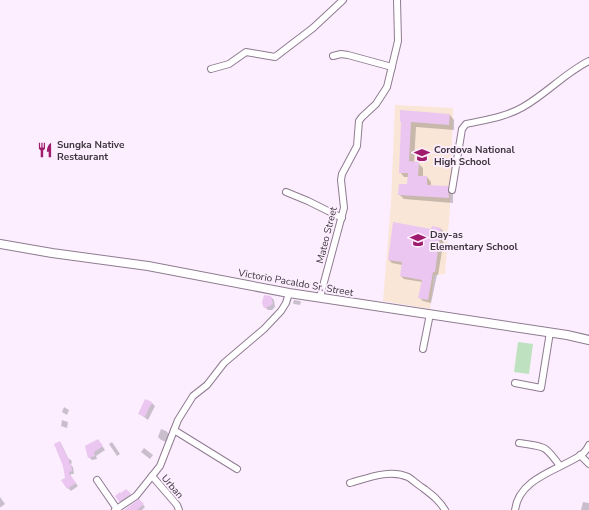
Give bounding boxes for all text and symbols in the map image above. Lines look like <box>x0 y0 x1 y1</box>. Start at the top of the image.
place label: Sungka Native Restaurant <box>57 138 125 164</box>
restaurant icon: Sungka Native Restaurant <box>36 141 54 159</box>
place label: Cordova National High School <box>434 143 515 169</box>
school or university icon: Cordova National High School <box>413 146 431 164</box>
street label: Mateo Street <box>313 205 341 265</box>
place label: Day-as Elementary School <box>430 228 518 254</box>
school or university icon: Day-as Elementary School <box>409 231 427 249</box>
street label: Victorio Pacaldo Sr. Street <box>236 266 355 300</box>
street label: Urban <box>158 472 187 502</box>

